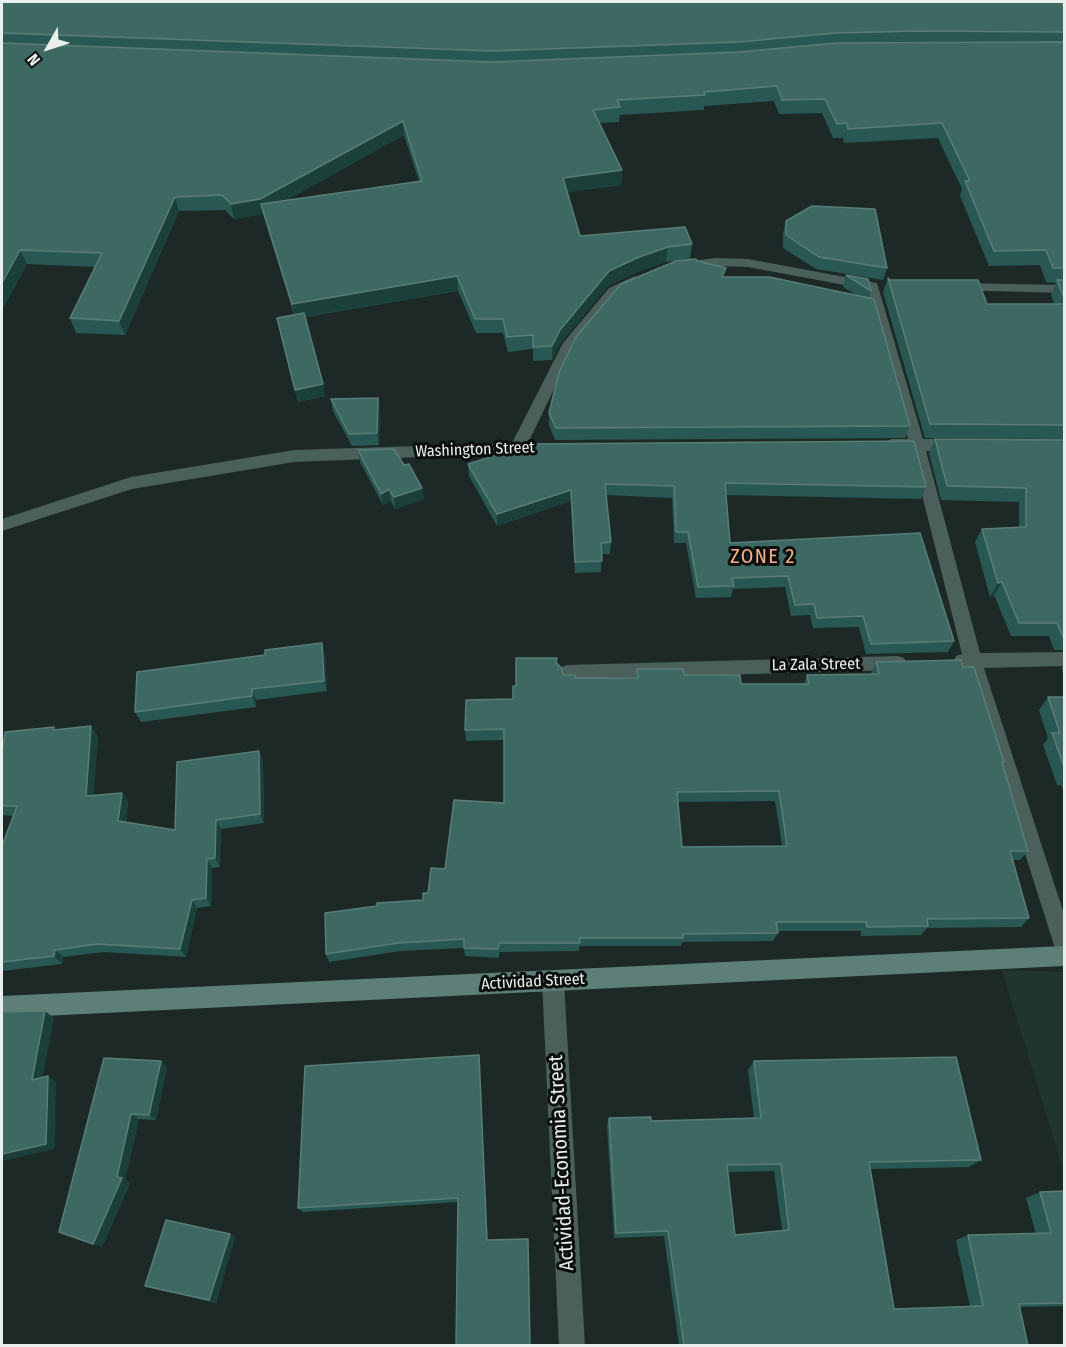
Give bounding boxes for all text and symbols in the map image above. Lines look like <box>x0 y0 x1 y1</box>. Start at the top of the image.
north arrow <box>18 18 78 78</box>
text: N <box>23 50 44 69</box>
street label: Washington Street <box>415 438 535 462</box>
district label: ZONE 2 <box>730 545 796 569</box>
street label: La Zala Street <box>772 655 860 675</box>
street label: Actividad Street <box>481 970 585 994</box>
street label: Actividad-Economia Street <box>544 1054 580 1272</box>

